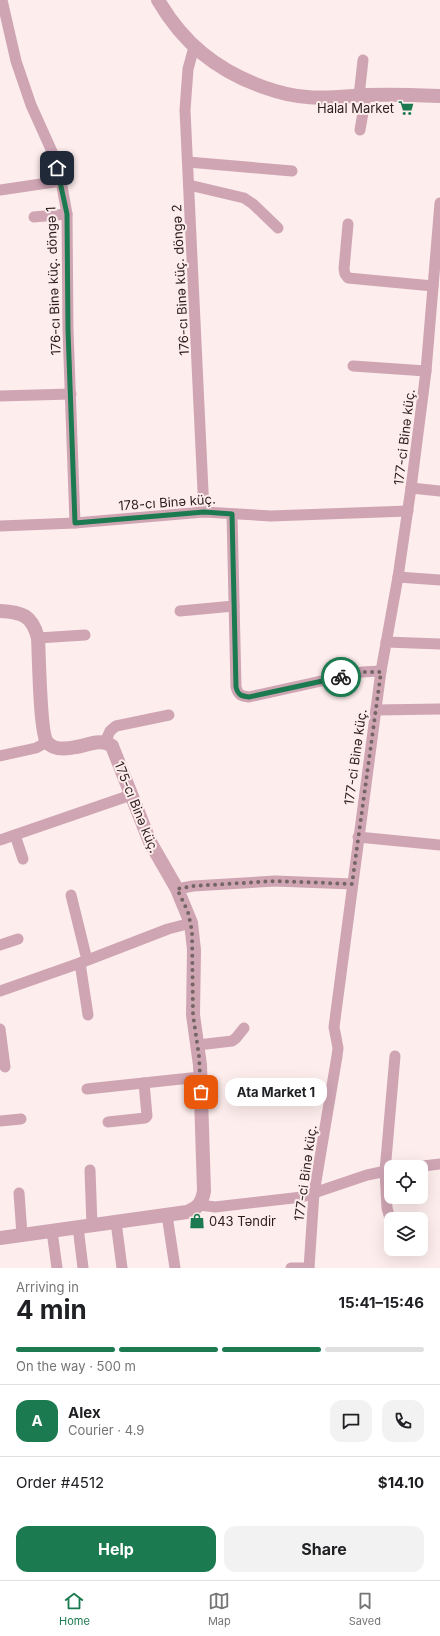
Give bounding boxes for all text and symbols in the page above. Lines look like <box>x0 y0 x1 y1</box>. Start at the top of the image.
supermarket icon: Halal Market <box>397 99 415 117</box>
place label: Halal Market <box>317 100 394 116</box>
pin <box>40 151 74 185</box>
icon: home <box>46 157 68 179</box>
street label: 176-cı Binə küç. döngə 2 <box>168 204 192 356</box>
street label: 176-cı Binə küç. döngə 1 <box>42 206 64 356</box>
street label: 177-ci Binə küç. <box>390 388 418 486</box>
street label: 178-cı Binə küç. <box>118 491 216 513</box>
courier <box>321 657 361 697</box>
icon: bike <box>330 666 352 688</box>
street label: 177-ci Binə küç. <box>340 708 370 806</box>
street label: 175-cı Binə küç. <box>111 759 163 855</box>
pin <box>184 1075 218 1109</box>
callout: Ata Market 1 <box>225 1078 327 1106</box>
icon: bag <box>190 1081 212 1103</box>
text: Ata Market 1 <box>237 1084 315 1100</box>
street label: 177-ci Binə küç. <box>290 1124 320 1222</box>
map controls <box>384 1160 428 1256</box>
button: locate <box>384 1160 428 1204</box>
shop icon: 043 Təndir <box>188 1212 206 1230</box>
button: layers <box>384 1212 428 1256</box>
place label: 043 Təndir <box>209 1213 276 1229</box>
text: Arriving in <box>16 1279 79 1295</box>
text: 15:41–15:46 <box>338 1293 424 1312</box>
text: 4 min <box>16 1294 87 1325</box>
text: On the way · 500 m <box>16 1358 136 1374</box>
button: chat <box>330 1400 372 1442</box>
button: phone <box>382 1400 424 1442</box>
text: Alex <box>68 1403 101 1422</box>
text: A <box>31 1411 43 1430</box>
text: Courier · 4.9 <box>68 1422 144 1438</box>
text: Order #4512 <box>16 1473 104 1492</box>
text: $14.10 <box>378 1473 424 1492</box>
button: Help <box>16 1526 216 1572</box>
button: Share <box>224 1526 424 1572</box>
tab: Home <box>59 1590 90 1628</box>
tab: Map <box>208 1590 231 1628</box>
tab: Saved <box>349 1590 381 1628</box>

